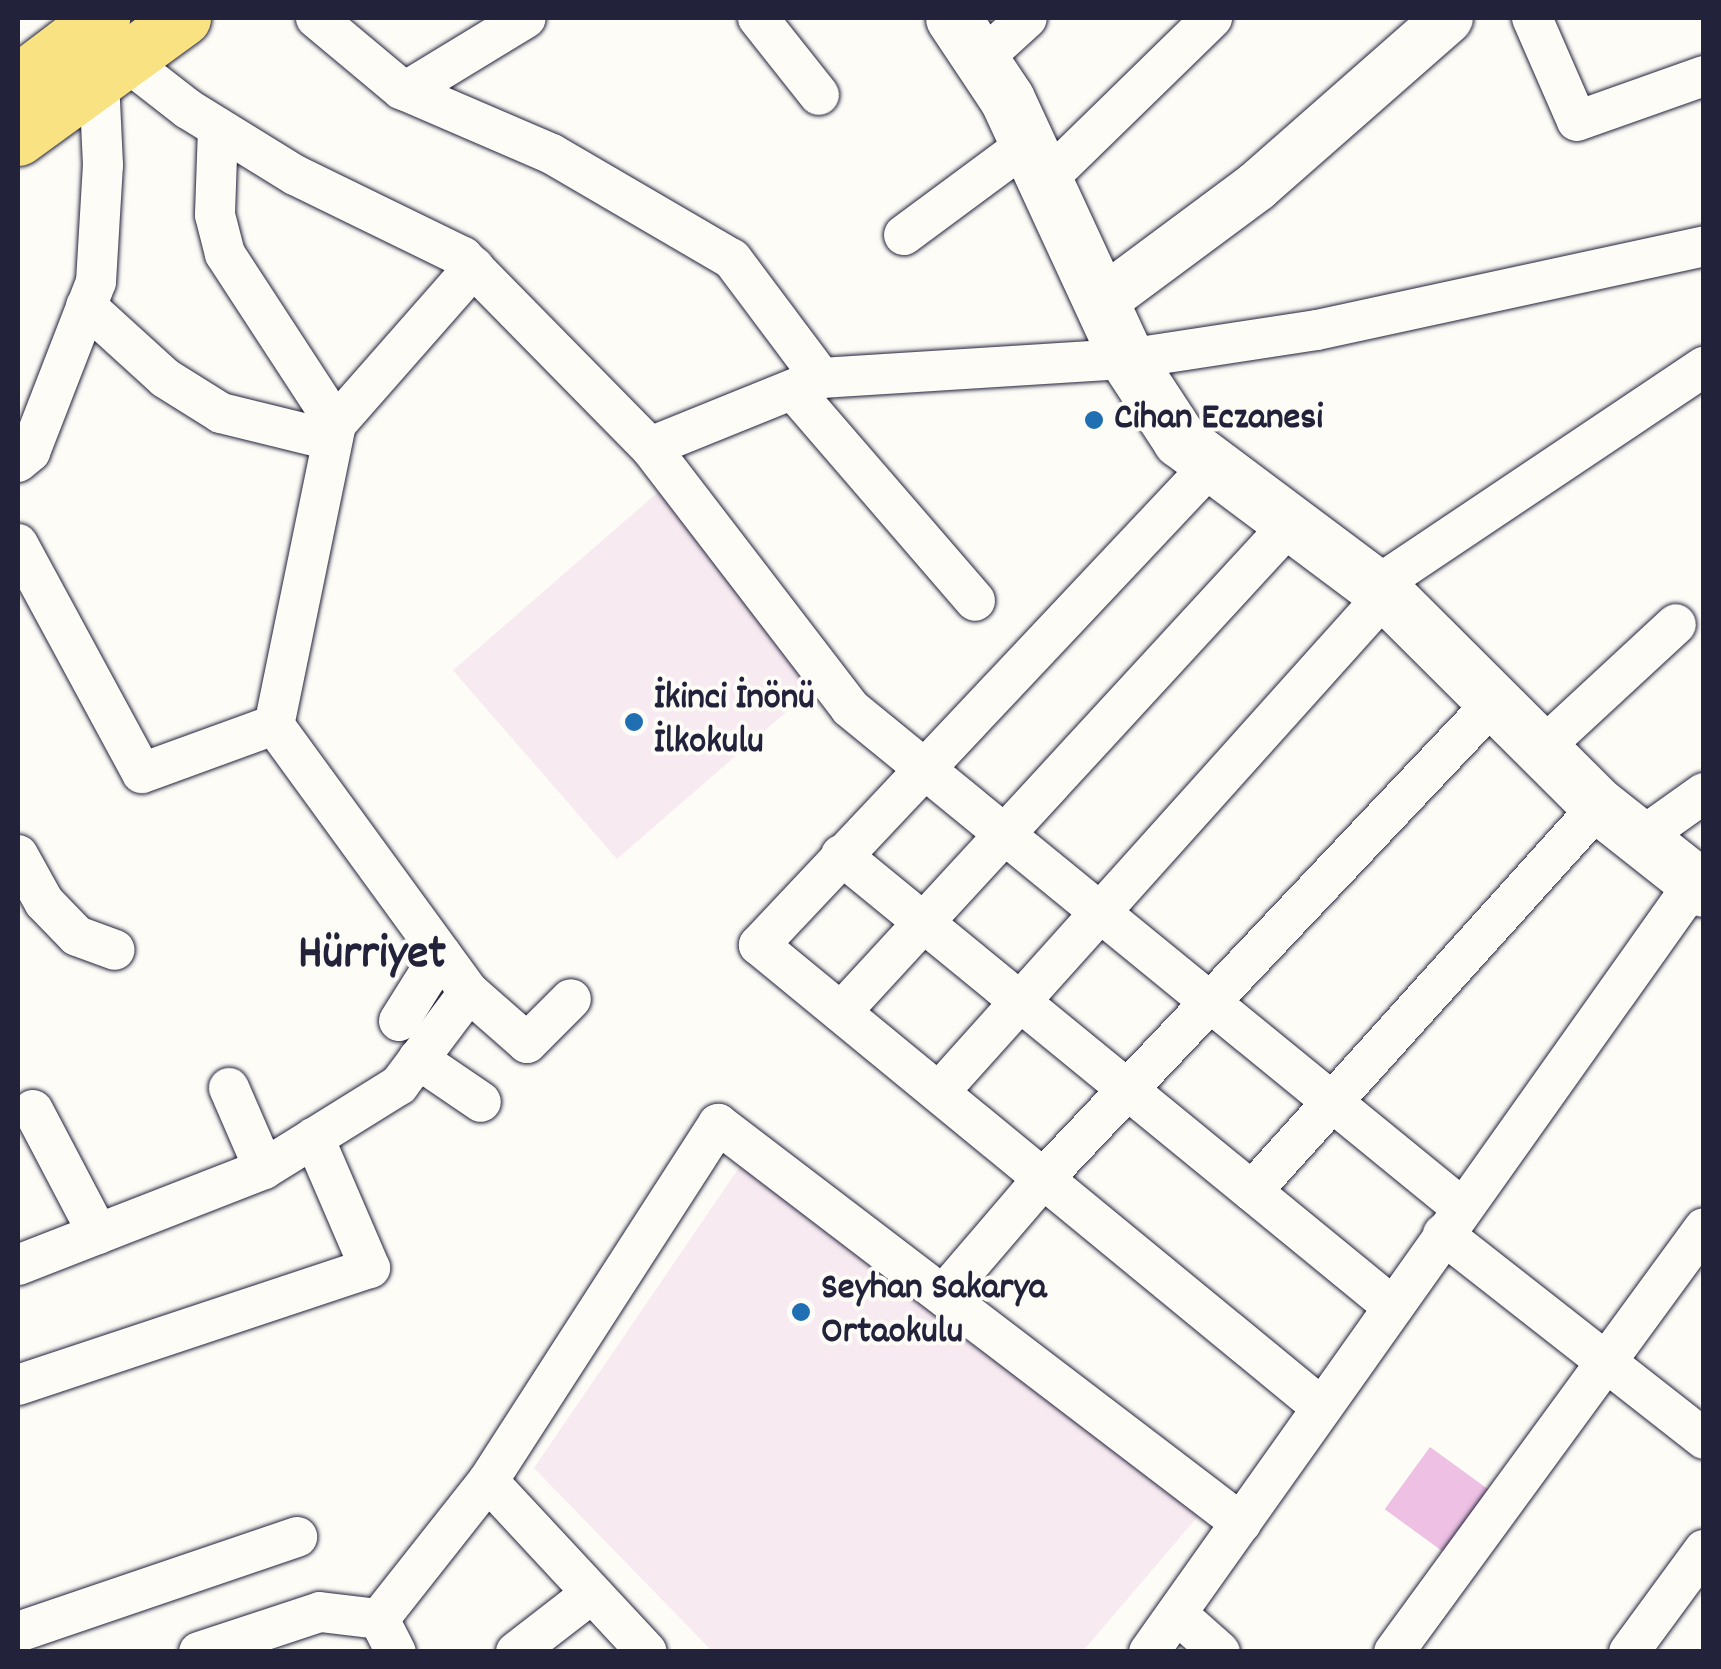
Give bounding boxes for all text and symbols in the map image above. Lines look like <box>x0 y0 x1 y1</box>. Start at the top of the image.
place label: Cihan Eczanesi <box>1114 397 1323 443</box>
marker: Cihan Eczanesi <box>1083 409 1105 431</box>
place label: İkinci İnönü İlkokulu <box>654 677 815 766</box>
marker: İkinci İnönü İlkokulu <box>623 711 645 733</box>
district label: Hürriyet <box>298 928 446 986</box>
place label: Seyhan Sakarya Ortaokulu <box>821 1267 1047 1356</box>
marker: Seyhan Sakarya Ortaokulu <box>790 1301 812 1323</box>

